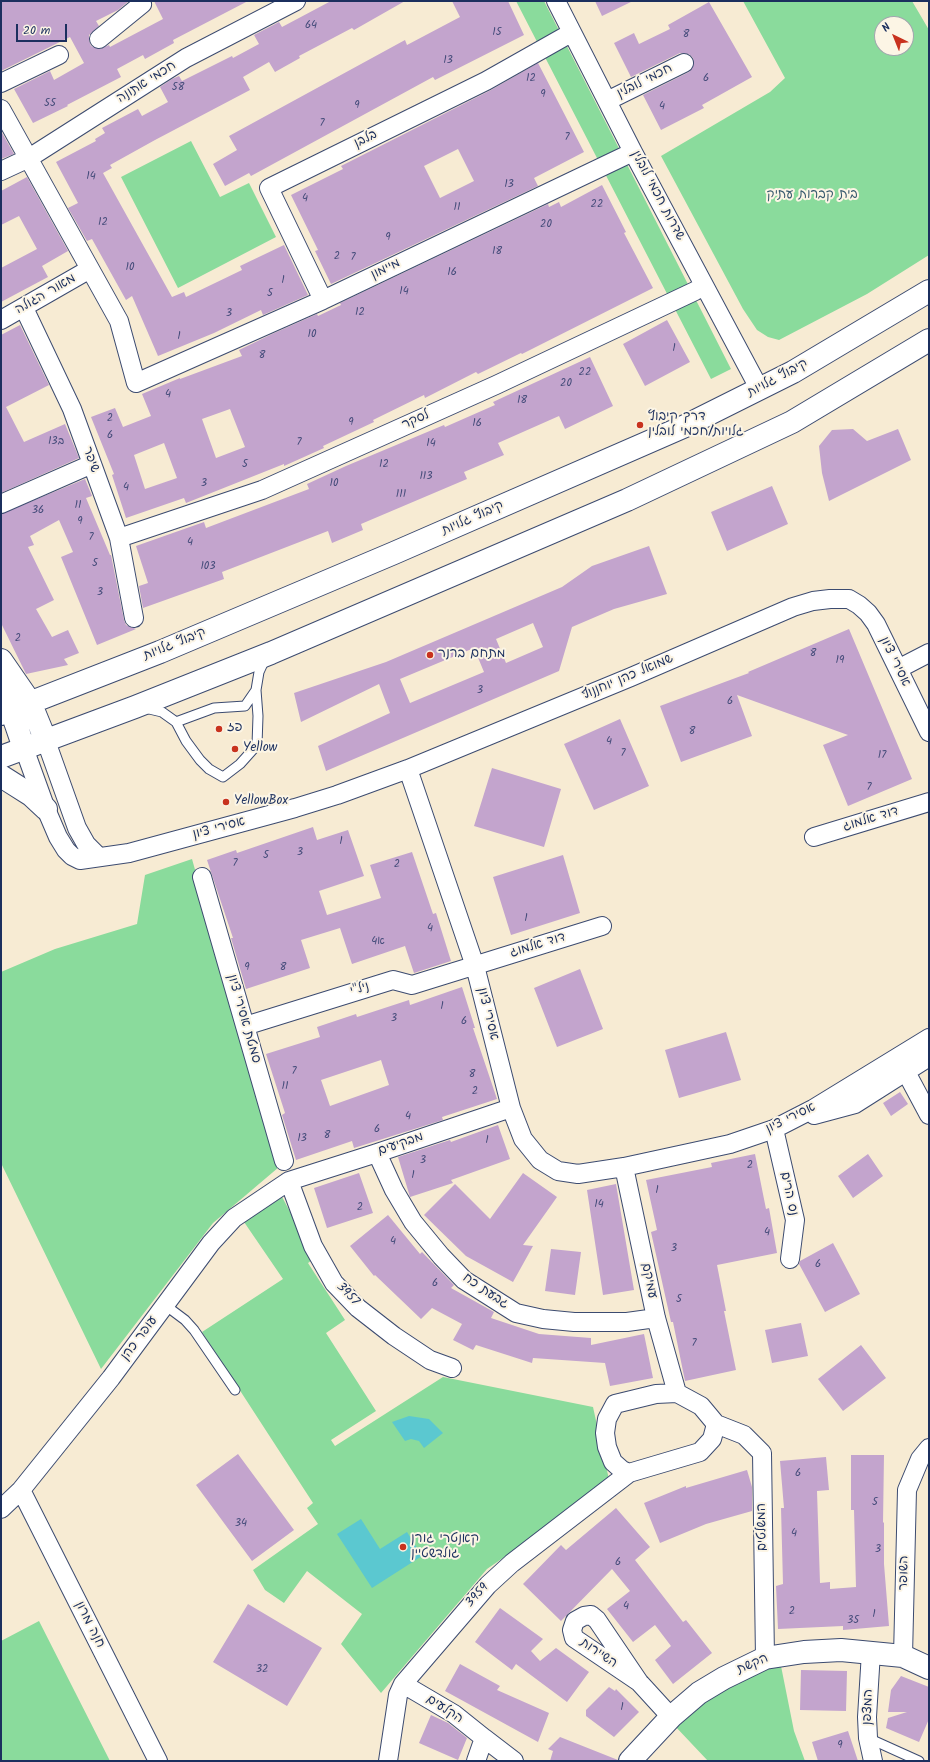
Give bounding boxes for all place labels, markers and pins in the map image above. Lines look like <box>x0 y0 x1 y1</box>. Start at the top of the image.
place label: דרך קיבוץ גלויות/חכמי לובלין <box>648 410 744 441</box>
marker: דרך קיבוץ גלויות/חכמי לובלין <box>635 420 645 430</box>
place label: מתחם ברנר <box>438 647 505 663</box>
marker: מתחם ברנר <box>425 650 435 660</box>
place label: פז <box>227 721 242 737</box>
marker: פז <box>214 724 224 734</box>
place label: Yellow <box>243 741 277 757</box>
marker: Yellow <box>230 744 240 754</box>
place label: YellowBox <box>234 794 288 810</box>
marker: YellowBox <box>221 797 231 807</box>
place label: קאנטרי גורן גולדשטיין <box>411 1532 479 1563</box>
marker: קאנטרי גורן גולדשטיין <box>398 1542 408 1552</box>

